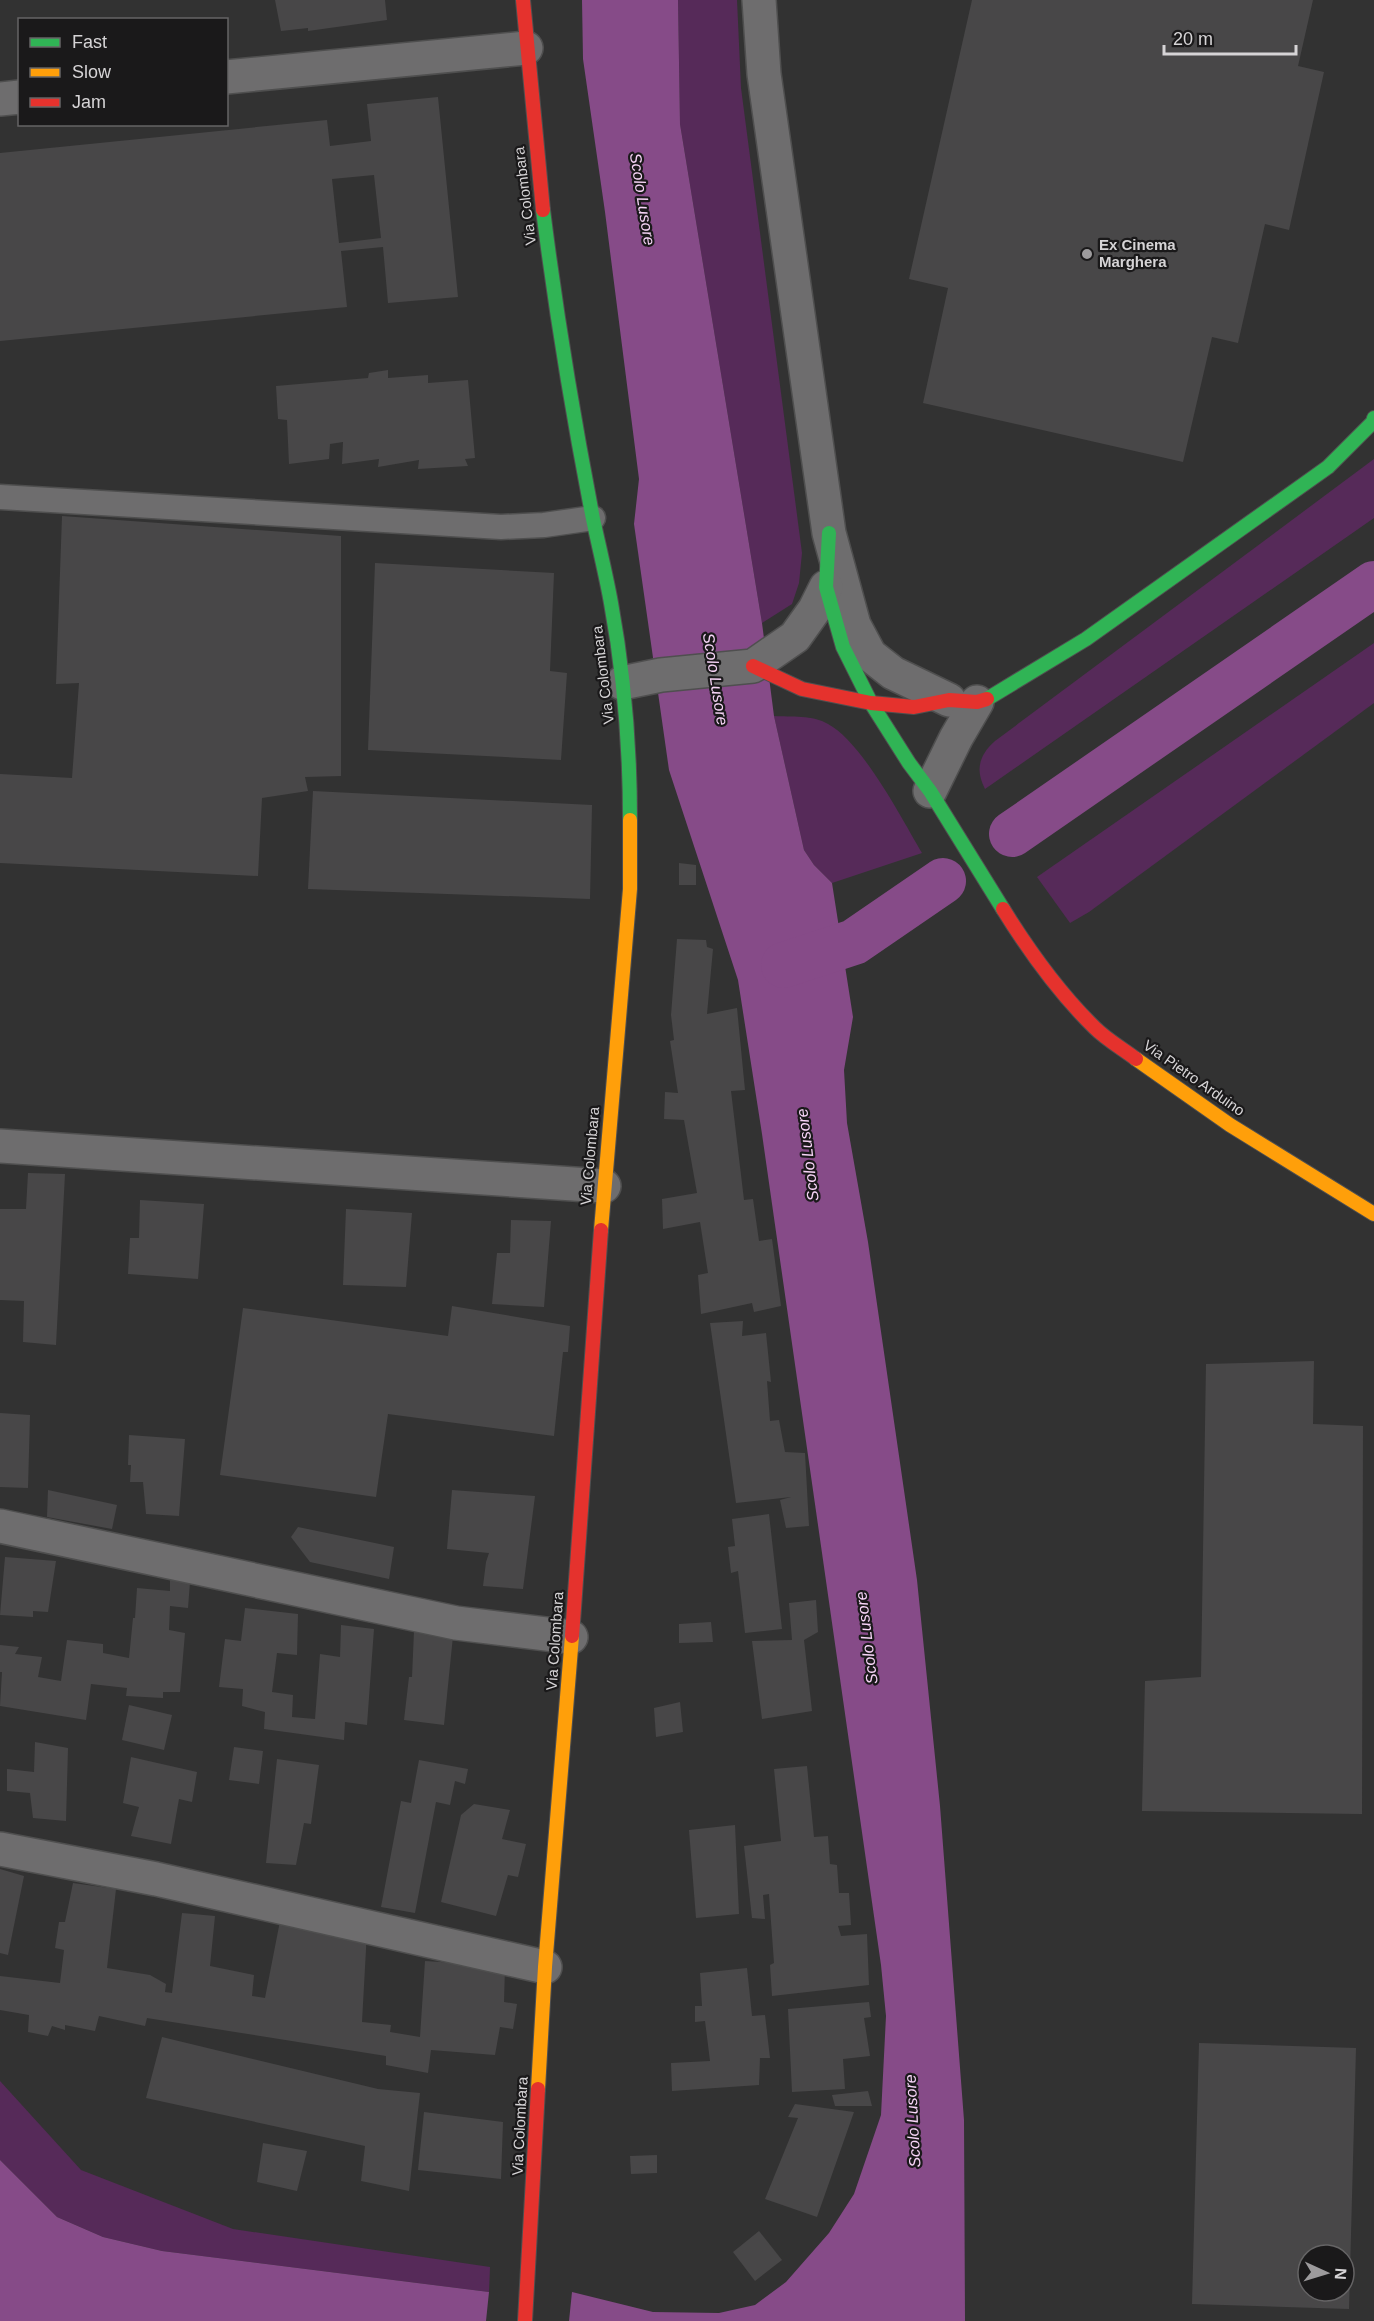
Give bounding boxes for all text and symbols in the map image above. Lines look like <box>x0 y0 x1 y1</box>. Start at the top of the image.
legend <box>18 18 228 126</box>
scale bar <box>1164 18 1296 56</box>
text: 20 m <box>1173 29 1213 49</box>
text: Fast <box>72 32 107 52</box>
text: Slow <box>72 62 112 82</box>
text: Jam <box>72 92 106 112</box>
street label: Via Colombara <box>510 145 539 246</box>
water label: Scolo Lusore <box>627 152 658 247</box>
place label: Ex Cinema Marghera <box>1099 236 1176 270</box>
marker: Ex Cinema Marghera <box>1080 247 1094 261</box>
street label: Via Colombara <box>588 624 617 725</box>
water label: Scolo Lusore <box>700 632 731 727</box>
street label: Via Pietro Arduino <box>1140 1036 1248 1119</box>
street label: Via Colombara <box>577 1105 602 1206</box>
water label: Scolo Lusore <box>793 1107 822 1202</box>
street label: Via Colombara <box>543 1590 566 1691</box>
water label: Scolo Lusore <box>852 1590 881 1685</box>
water label: Scolo Lusore <box>902 2074 923 2168</box>
street label: Via Colombara <box>508 2075 531 2176</box>
north arrow <box>1296 2243 1356 2303</box>
text: N <box>1332 2268 1349 2280</box>

